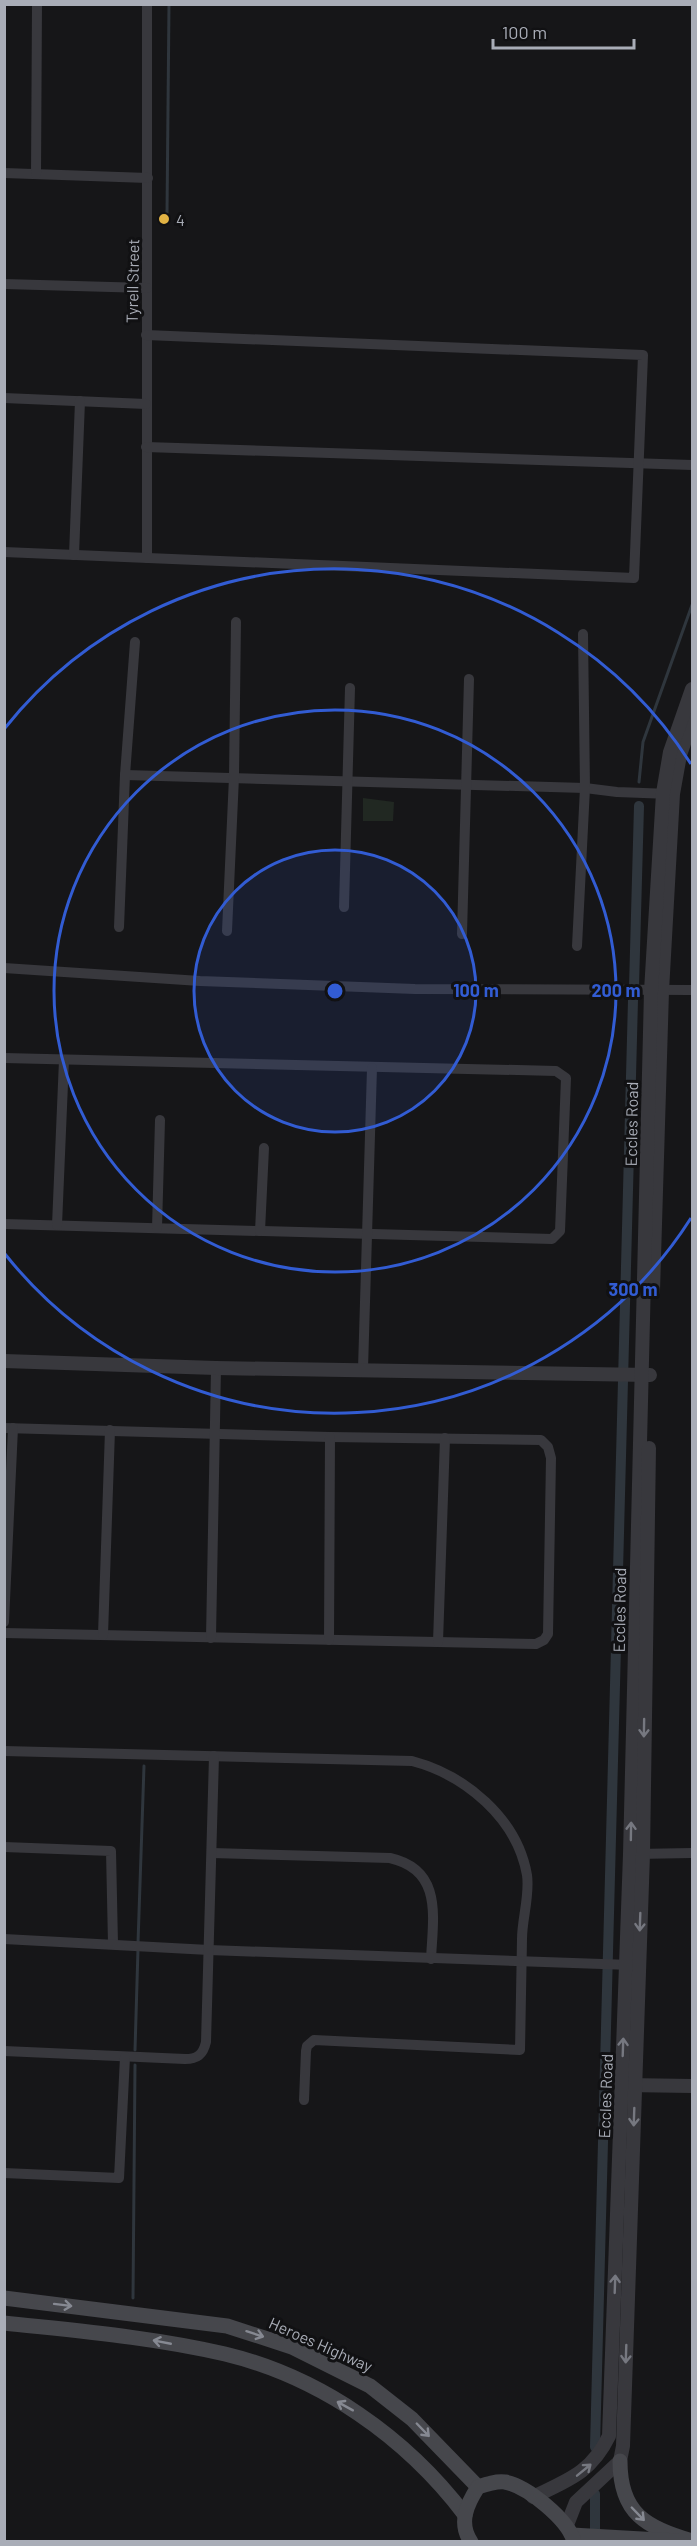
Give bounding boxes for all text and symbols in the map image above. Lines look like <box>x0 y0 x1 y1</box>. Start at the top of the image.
scale bar <box>493 12 634 50</box>
text: 100 m <box>502 21 547 43</box>
place label: 4 <box>176 210 185 229</box>
marker: 4 <box>157 212 171 226</box>
street label: Tyrell Street <box>122 239 142 323</box>
text: 100 m <box>453 979 499 1001</box>
text: 200 m <box>591 979 641 1001</box>
centre of rings <box>325 981 345 1001</box>
street label: Eccles Road <box>621 1082 641 1166</box>
text: 300 m <box>609 1278 657 1300</box>
street label: Eccles Road <box>609 1568 629 1652</box>
one-way arrow <box>639 1717 650 1737</box>
one-way arrow <box>625 1822 636 1842</box>
one-way arrow <box>634 1912 645 1932</box>
one-way arrow <box>617 2037 629 2057</box>
street label: Eccles Road <box>594 2053 616 2139</box>
one-way arrow <box>628 2107 639 2127</box>
one-way arrow <box>609 2274 620 2294</box>
one-way arrow <box>52 2300 72 2311</box>
street label: Heroes Highway <box>266 2313 376 2376</box>
one-way arrow <box>245 2330 264 2341</box>
one-way arrow <box>153 2336 173 2347</box>
one-way arrow <box>620 2344 632 2364</box>
one-way arrow <box>337 2400 354 2412</box>
one-way arrow <box>415 2422 430 2437</box>
one-way arrow <box>576 2463 592 2476</box>
one-way arrow <box>630 2506 645 2521</box>

